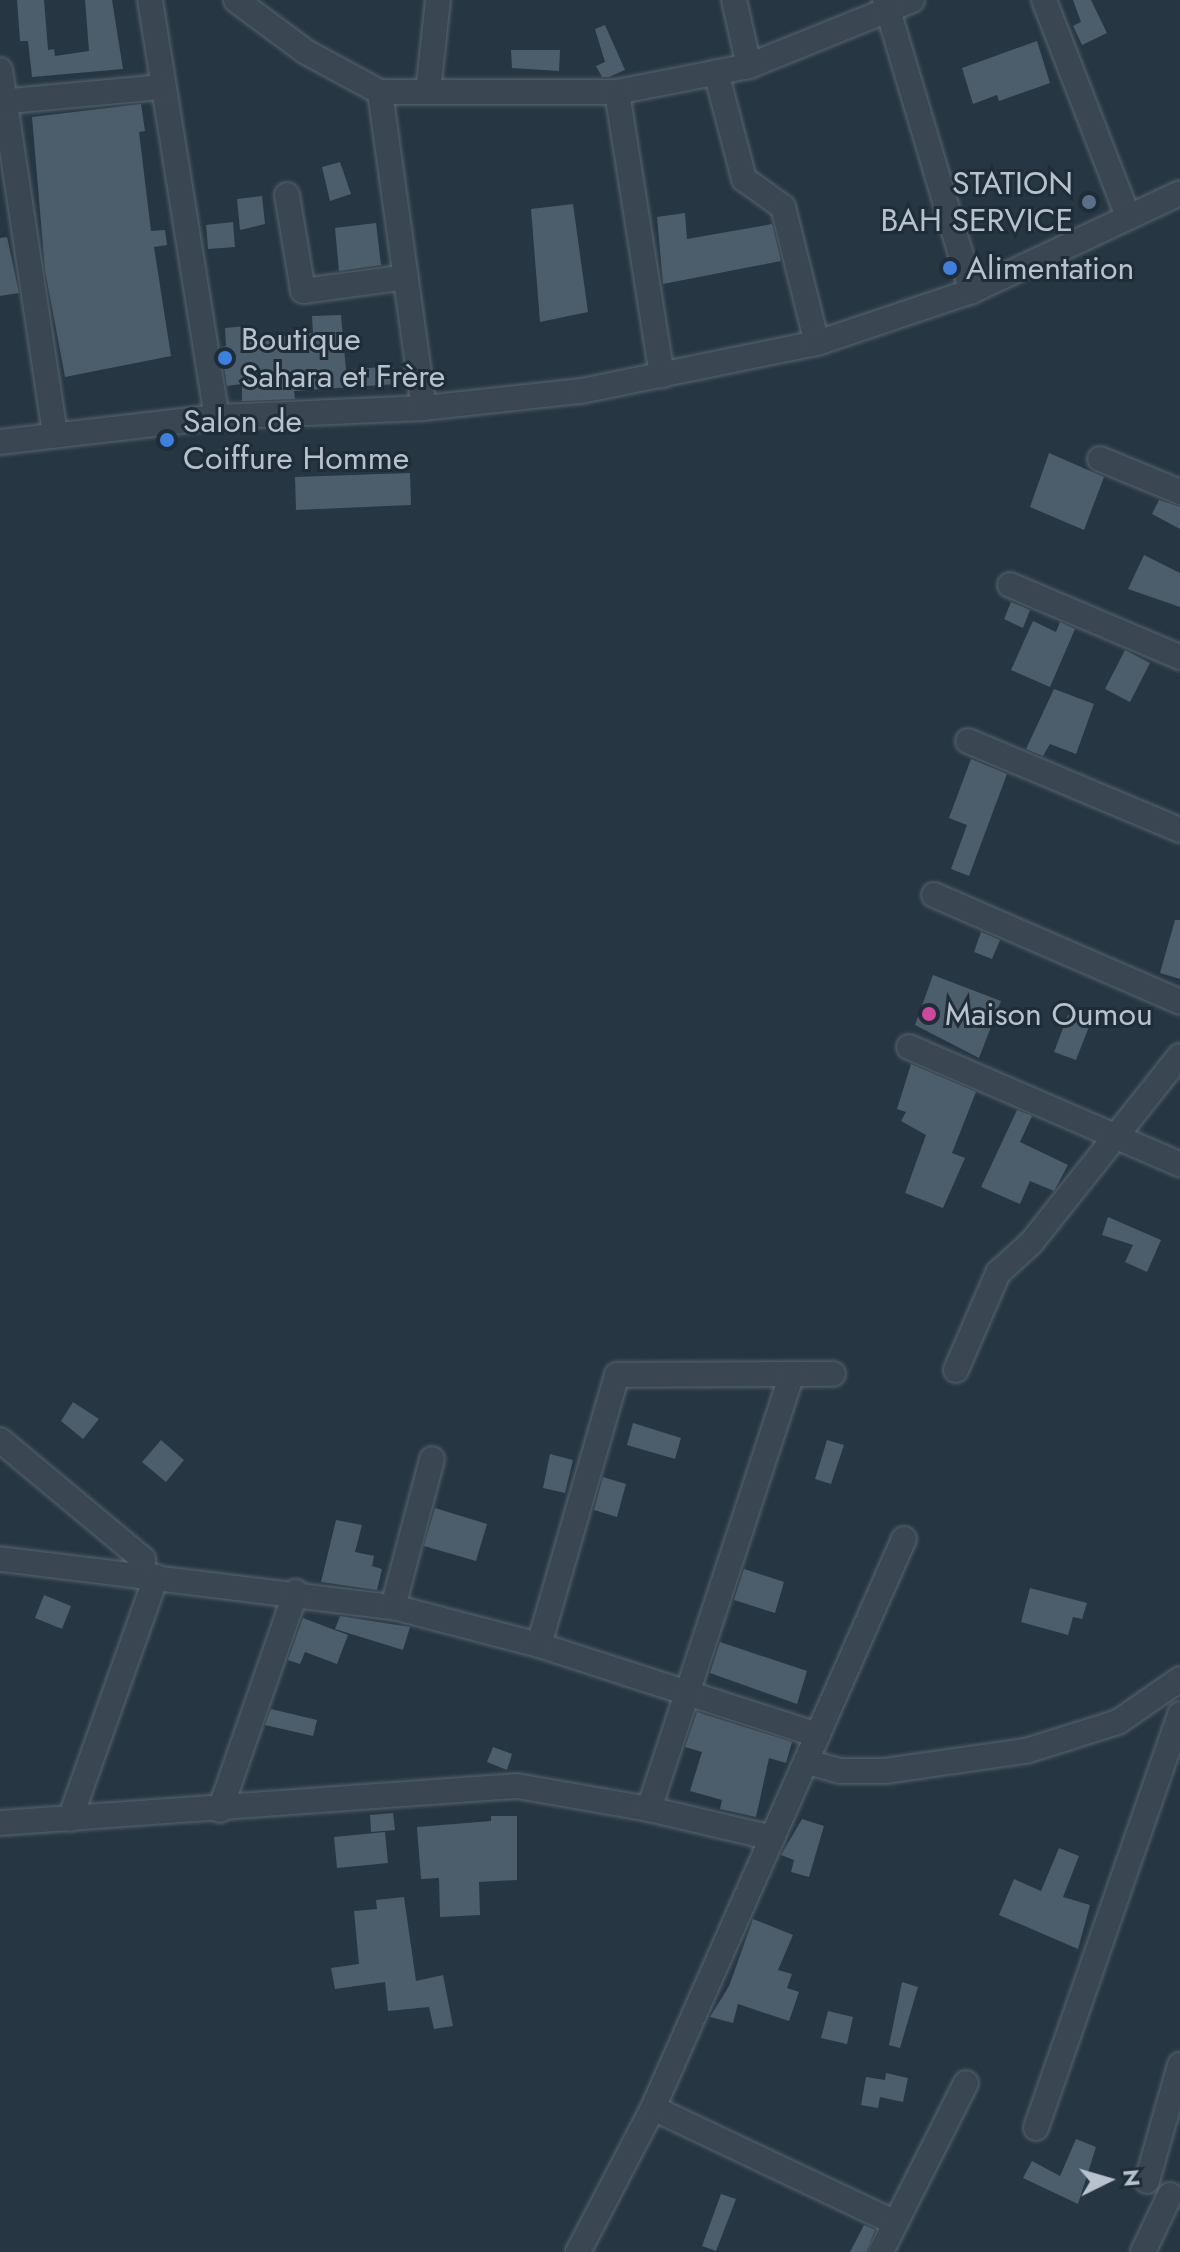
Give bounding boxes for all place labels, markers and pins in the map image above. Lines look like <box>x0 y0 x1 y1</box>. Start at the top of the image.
place label: STATION BAH SERVICE <box>880 165 1073 240</box>
marker: STATION BAH SERVICE <box>1080 193 1098 211</box>
place label: Alimentation <box>966 249 1134 287</box>
marker: Alimentation <box>941 259 959 277</box>
place label: Boutique Sahara et Frère <box>241 321 445 396</box>
marker: Boutique Sahara et Frère <box>216 349 234 367</box>
place label: Salon de Coiffure Homme <box>183 403 409 478</box>
marker: Salon de Coiffure Homme <box>158 431 176 449</box>
place label: Maison Oumou <box>945 995 1153 1033</box>
marker: Maison Oumou <box>920 1005 938 1023</box>

